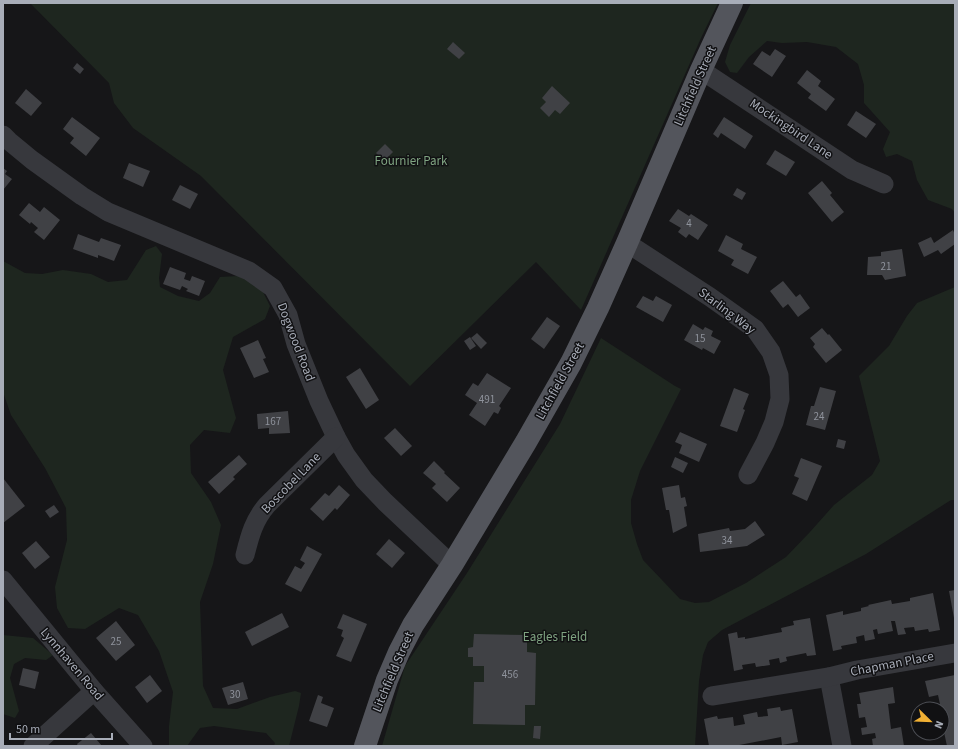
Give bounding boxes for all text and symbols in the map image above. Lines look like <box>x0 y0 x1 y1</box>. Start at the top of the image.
street label: Litchfield Street <box>669 43 721 129</box>
street label: Mockingbird Lane <box>746 94 836 164</box>
park label: Fournier Park <box>374 152 448 170</box>
house number: 4 <box>686 216 692 231</box>
house number: 21 <box>881 259 891 274</box>
street label: Starling Way <box>695 284 759 338</box>
street label: Dogwood Road <box>273 300 319 384</box>
house number: 15 <box>695 331 705 346</box>
street label: Litchfield Street <box>531 339 589 423</box>
house number: 491 <box>479 392 495 407</box>
house number: 24 <box>814 409 825 424</box>
house number: 167 <box>265 414 281 429</box>
street label: Boscobel Lane <box>257 448 325 518</box>
house number: 34 <box>722 533 733 548</box>
street label: Lynnhaven Road <box>36 624 108 704</box>
street label: Litchfield Street <box>368 628 418 715</box>
park label: Eagles Field <box>523 628 587 646</box>
house number: 25 <box>111 634 121 649</box>
street label: Chapman Place <box>849 647 935 681</box>
house number: 456 <box>502 667 519 682</box>
house number: 30 <box>230 687 240 702</box>
north arrow <box>910 701 950 741</box>
scale bar <box>10 715 112 741</box>
text: N <box>930 718 947 731</box>
text: 50 m <box>16 721 40 738</box>

